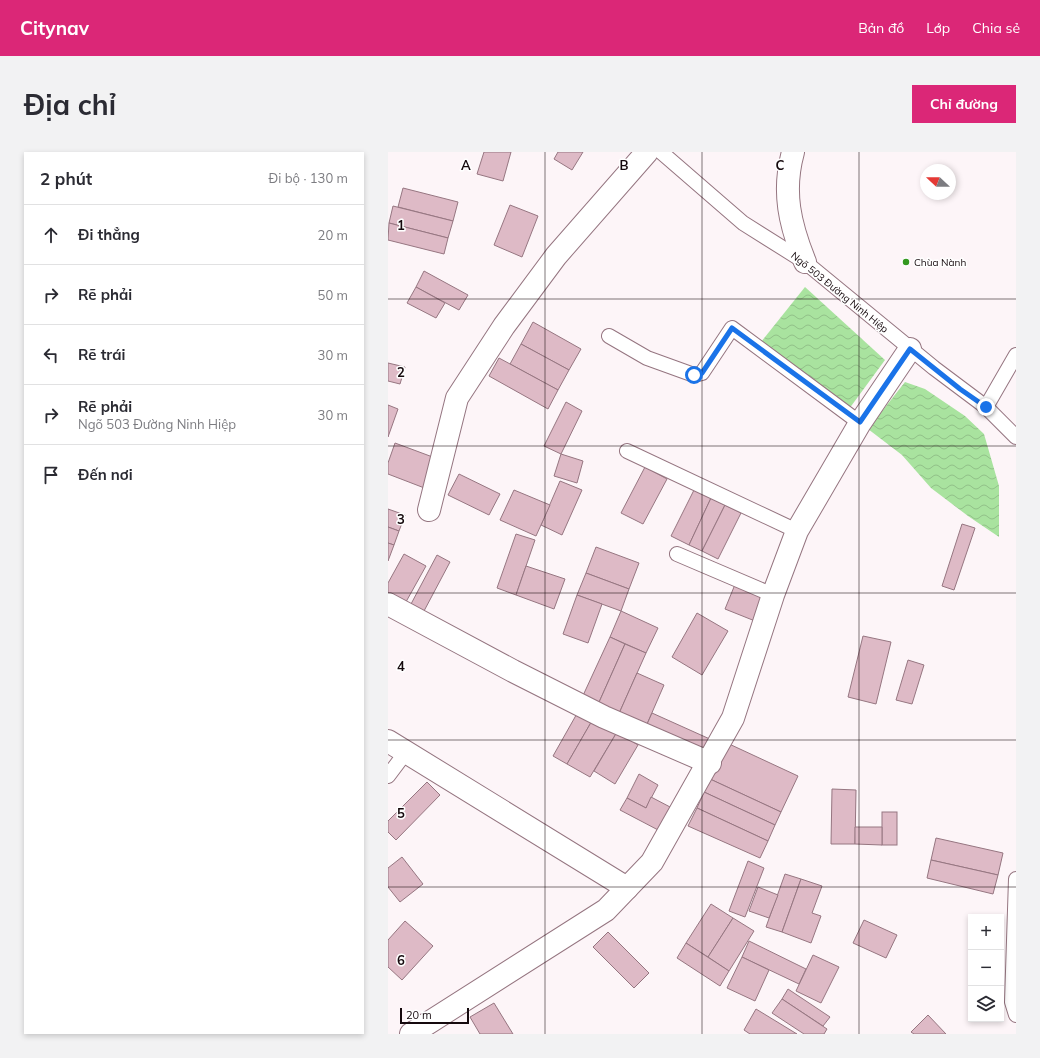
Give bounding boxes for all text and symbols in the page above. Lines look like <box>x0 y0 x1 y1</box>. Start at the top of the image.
text: Citynav <box>20 16 89 40</box>
text: Bản đồ <box>858 19 904 37</box>
text: Lớp <box>926 19 950 37</box>
text: Chia sẻ <box>972 19 1020 37</box>
button: Chỉ đường <box>912 85 1016 123</box>
text: Địa chỉ <box>24 87 116 122</box>
text: A <box>461 157 471 173</box>
text: B <box>620 157 629 173</box>
text: C <box>776 157 785 173</box>
north arrow <box>920 164 956 200</box>
text: 2 phút <box>40 168 92 189</box>
text: Đi bộ · 130 m <box>269 170 348 186</box>
text: 1 <box>397 217 405 233</box>
icon: ahead <box>40 224 62 246</box>
text: Đi thẳng <box>78 225 140 244</box>
text: 20 m <box>318 227 348 243</box>
street label: Ngõ 503 Đường Ninh Hiệp <box>788 249 891 336</box>
place label: Chùa Nành <box>914 256 966 269</box>
marker: Chùa Nành <box>901 257 911 267</box>
icon: right <box>40 284 62 306</box>
text: Rẽ phải <box>78 285 132 304</box>
text: 50 m <box>318 287 348 303</box>
icon: left <box>40 344 62 366</box>
text: Rẽ trái <box>78 345 125 364</box>
text: 30 m <box>318 347 348 363</box>
text: 2 <box>397 364 405 380</box>
route start <box>685 366 703 384</box>
text: Rẽ phải <box>78 397 132 416</box>
route end <box>977 398 995 416</box>
icon: right <box>40 404 62 426</box>
text: 30 m <box>318 407 348 423</box>
text: Ngõ 503 Đường Ninh Hiệp <box>78 416 236 432</box>
icon: arrive <box>40 464 62 486</box>
text: Đến nơi <box>78 465 133 484</box>
text: 3 <box>397 511 405 527</box>
text: 4 <box>397 658 405 674</box>
text: 5 <box>397 805 405 821</box>
map controls <box>968 914 1004 1022</box>
button: + <box>968 914 1004 950</box>
button: − <box>968 950 1004 986</box>
text: 6 <box>397 952 405 968</box>
button: layers <box>968 986 1004 1022</box>
scale bar <box>400 1006 469 1025</box>
text: 20 m <box>406 1008 432 1022</box>

